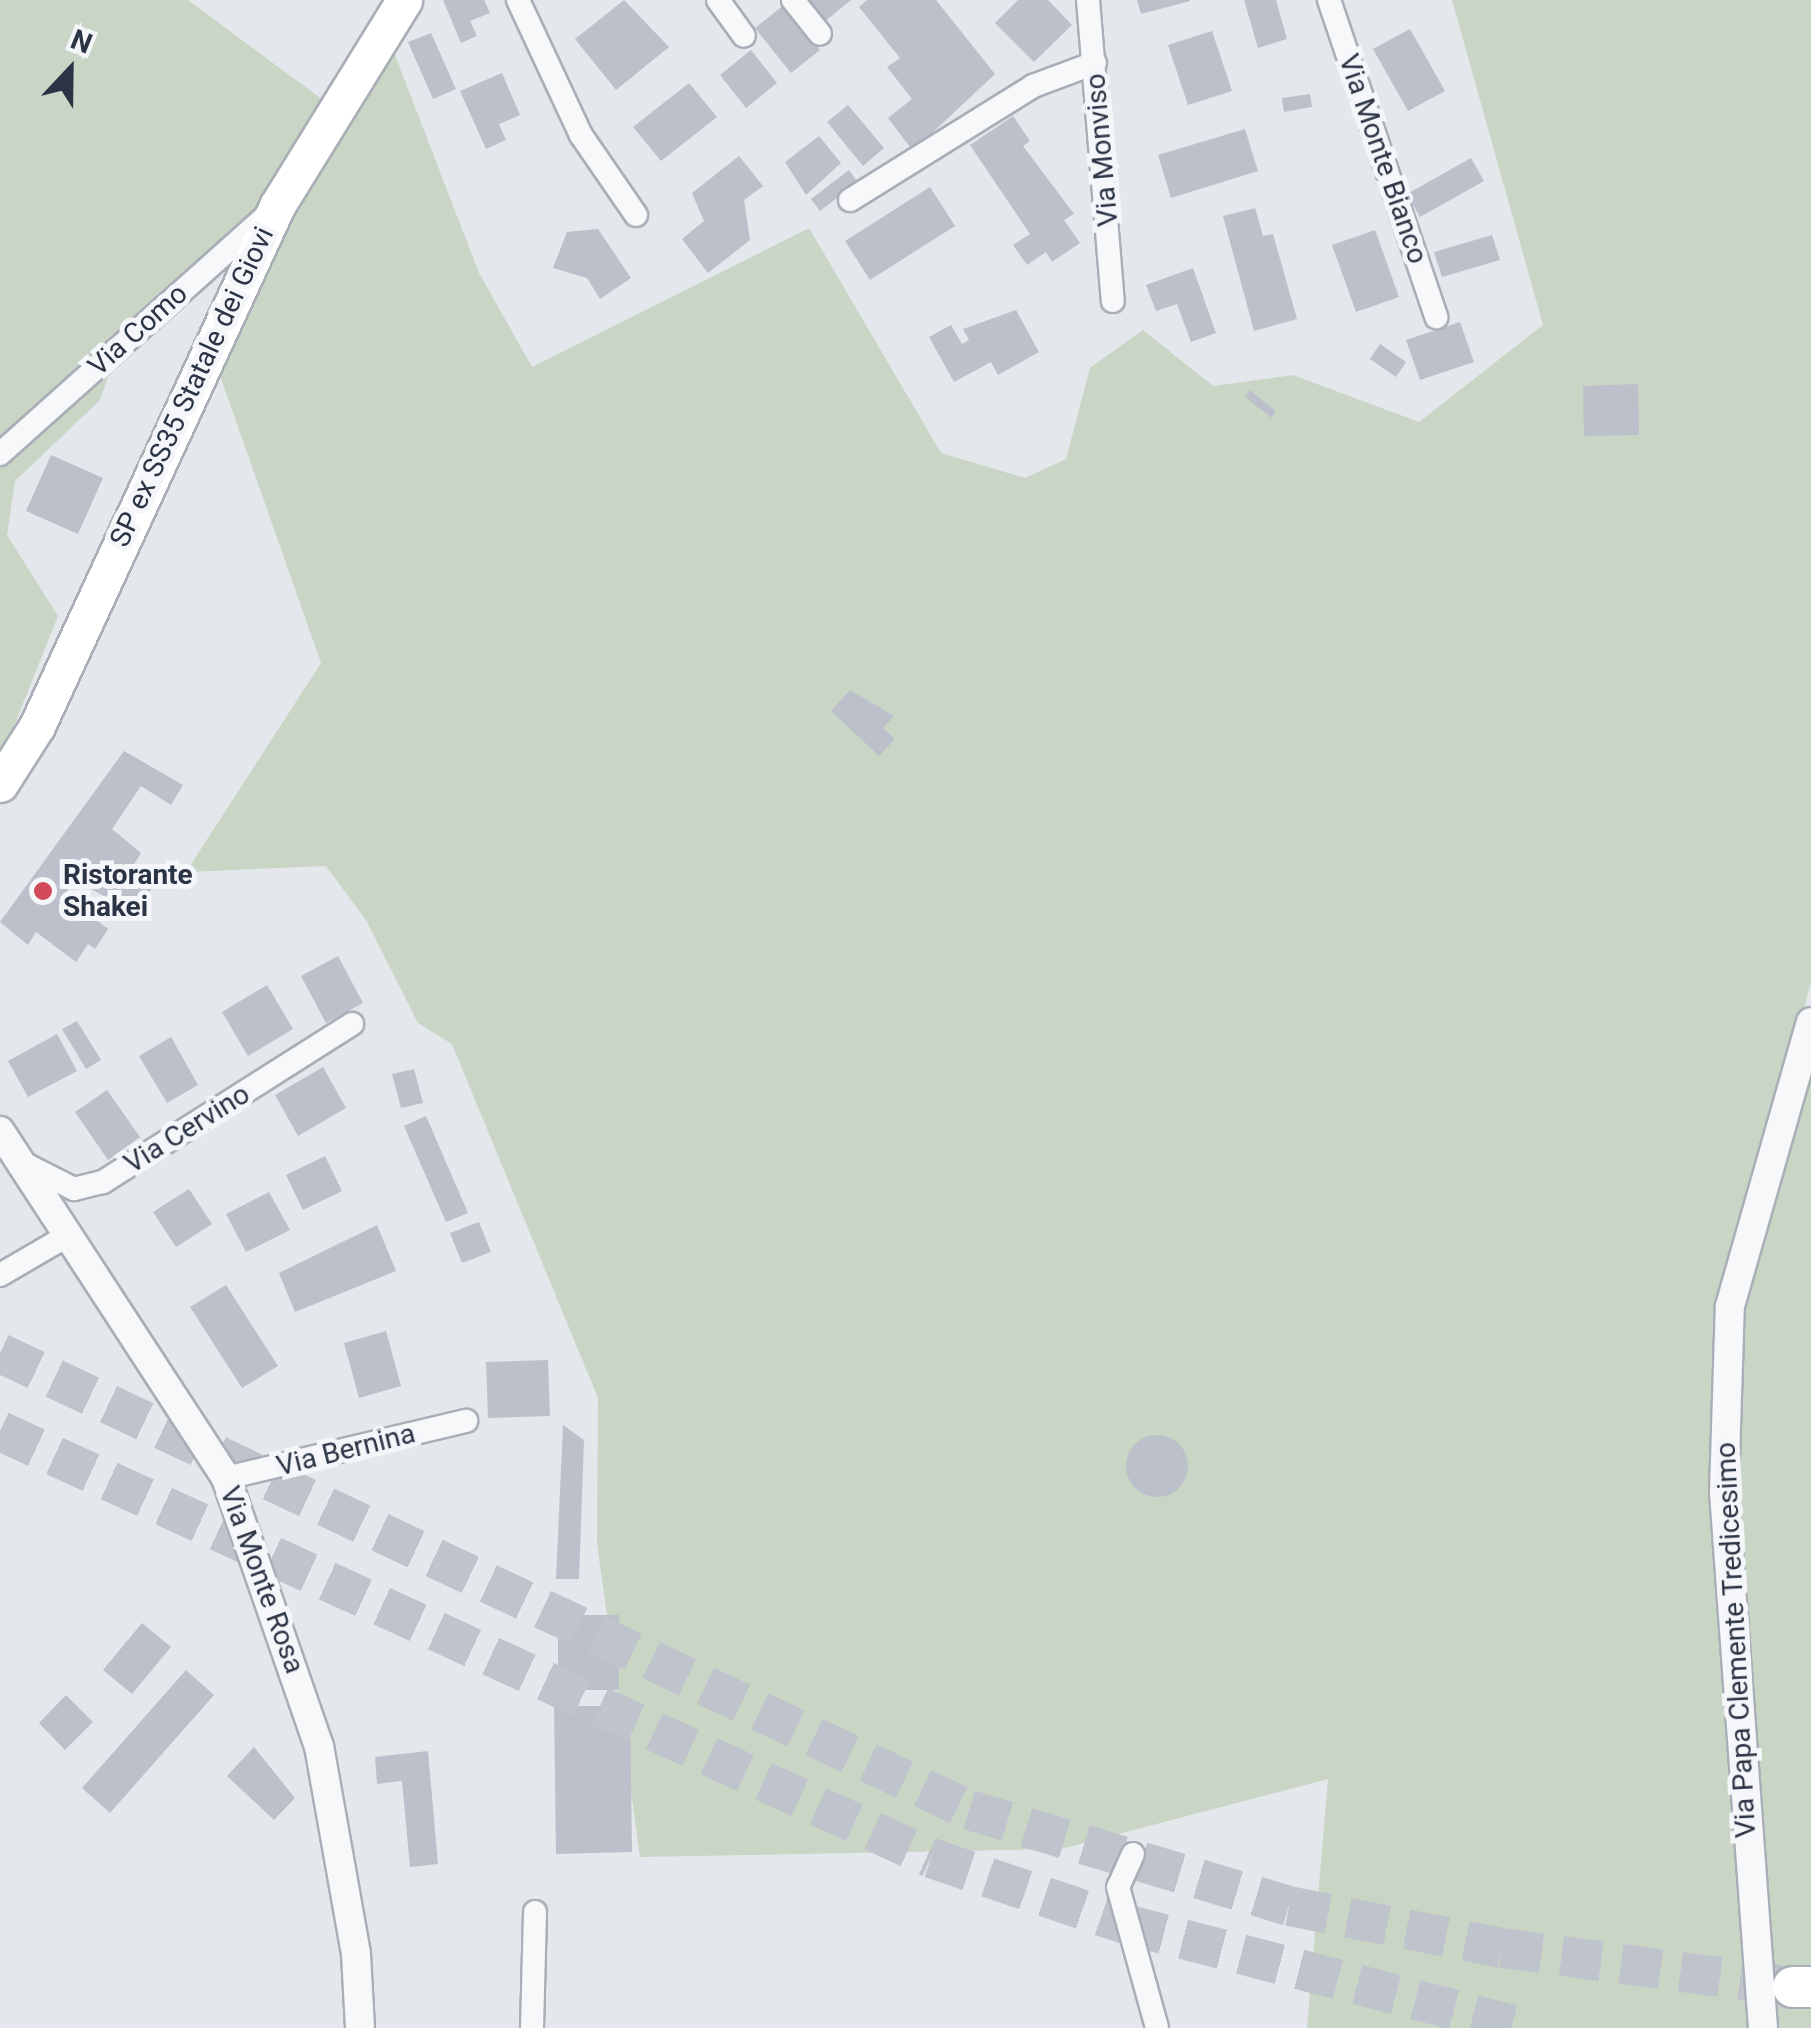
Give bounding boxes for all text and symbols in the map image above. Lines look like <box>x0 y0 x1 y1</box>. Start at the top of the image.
north arrow <box>20 20 120 120</box>
text: N <box>66 23 97 61</box>
street label: Via Monte Bianco <box>1331 50 1435 268</box>
street label: Via Monviso <box>1079 72 1125 228</box>
street label: SP ex SS35 Statale dei Giovi <box>103 222 281 552</box>
street label: Via Como <box>82 277 194 383</box>
place label: Ristorante Shakei <box>63 858 193 924</box>
marker: Ristorante Shakei <box>32 880 54 902</box>
street label: Via Cervino <box>118 1077 256 1181</box>
street label: Via Bernina <box>273 1417 419 1483</box>
street label: Via Papa Clemente Tredicesimo <box>1709 1441 1763 1839</box>
street label: Via Monte Rosa <box>213 1482 311 1678</box>

